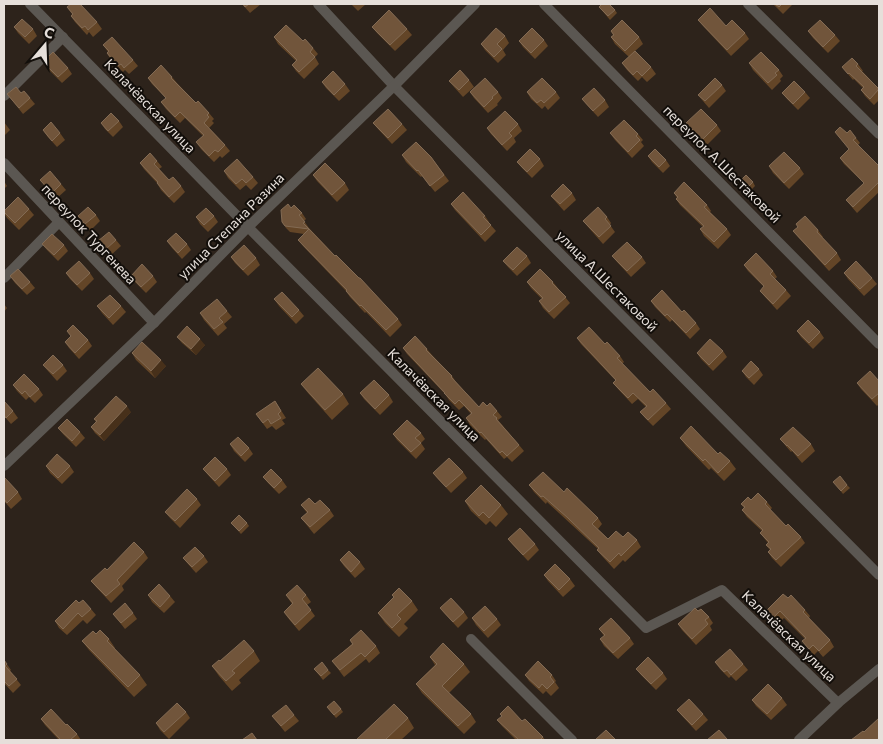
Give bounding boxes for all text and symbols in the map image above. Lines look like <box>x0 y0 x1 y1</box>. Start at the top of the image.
north arrow <box>20 20 70 70</box>
text: С <box>42 23 57 42</box>
street label: Калачёвская улица <box>101 55 200 156</box>
street label: переулок А.Шестаковой <box>660 101 785 226</box>
street label: улица Степана Разина <box>174 169 287 282</box>
street label: переулок Тургенева <box>38 180 140 287</box>
street label: улица А.Шестаковой <box>553 227 661 335</box>
street label: Калачёвская улица <box>384 345 484 445</box>
street label: Калачёвская улица <box>739 586 840 685</box>

